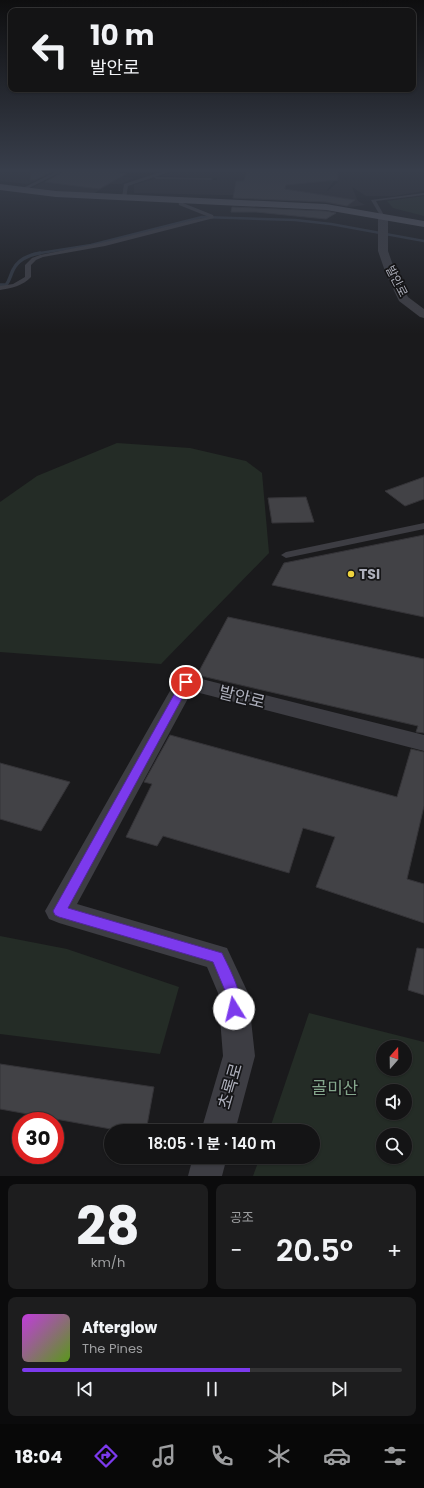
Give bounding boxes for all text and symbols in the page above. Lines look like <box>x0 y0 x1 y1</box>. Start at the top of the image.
text: 10 m <box>90 16 154 55</box>
icon: left <box>24 24 76 76</box>
text: 발안로 <box>90 55 140 80</box>
street label: 발안로 <box>382 262 412 300</box>
place label: TSI <box>359 564 380 584</box>
marker: TSI <box>346 569 356 579</box>
pin <box>169 665 203 699</box>
icon: arrive <box>175 671 197 693</box>
street label: 발안로 <box>216 680 268 714</box>
position arrow <box>213 988 255 1030</box>
north arrow <box>376 1040 412 1076</box>
map controls <box>376 1040 412 1164</box>
street label: 초록로 <box>212 1060 248 1112</box>
park label: 골미산 <box>312 1076 358 1100</box>
button: sound <box>376 1084 412 1120</box>
speed limit sign: 30 <box>12 1112 64 1164</box>
button: search <box>376 1128 412 1164</box>
text: 18:05 · 1 분 · 140 m <box>148 1133 276 1154</box>
text: 28 <box>76 1190 140 1263</box>
text: 공조 <box>230 1208 254 1227</box>
text: 20.5° <box>276 1229 353 1272</box>
text: − <box>230 1235 242 1266</box>
text: + <box>387 1235 402 1266</box>
text: km/h <box>91 1253 125 1272</box>
text: Afterglow <box>82 1317 157 1338</box>
text: The Pines <box>82 1339 143 1358</box>
icon: previous <box>74 1378 96 1400</box>
icon: pause <box>201 1378 223 1400</box>
icon: next <box>328 1378 350 1400</box>
icon: directions <box>92 1442 120 1470</box>
icon: music <box>150 1442 178 1470</box>
icon: phone <box>208 1442 236 1470</box>
icon: climate <box>265 1442 293 1470</box>
icon: car <box>323 1442 351 1470</box>
icon: filters <box>381 1442 409 1470</box>
text: 18:04 <box>15 1444 62 1469</box>

